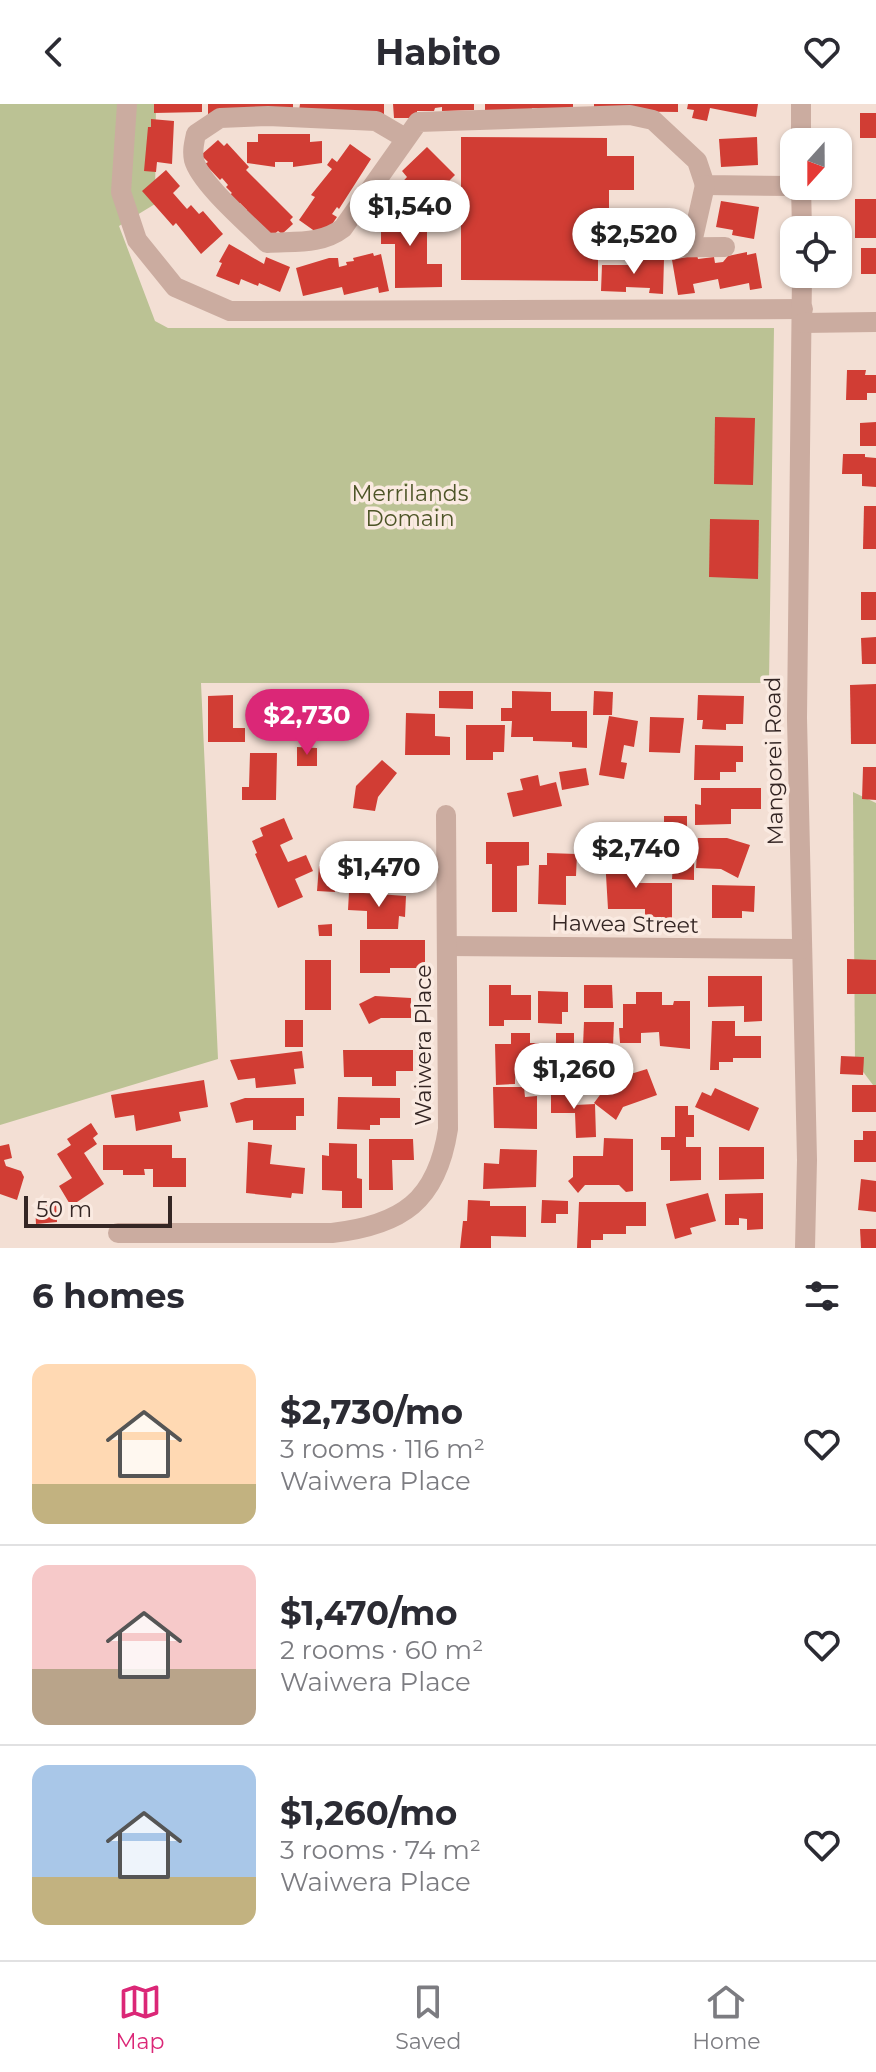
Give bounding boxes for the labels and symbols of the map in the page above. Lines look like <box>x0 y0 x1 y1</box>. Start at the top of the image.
north arrow <box>780 128 852 200</box>
pin: $1,540 <box>345 180 475 248</box>
pin: $2,520 <box>569 208 699 276</box>
park label: Merrilands Domain <box>352 480 469 532</box>
street label: Mangorei Road <box>759 676 789 846</box>
pin: $2,730 <box>242 689 372 757</box>
pin: $2,740 <box>571 822 701 890</box>
pin: $1,470 <box>314 841 444 909</box>
street label: Hawea Street <box>551 909 699 939</box>
street label: Waiwera Place <box>410 964 437 1126</box>
pin: $1,260 <box>509 1043 639 1111</box>
scale bar <box>24 1192 172 1228</box>

